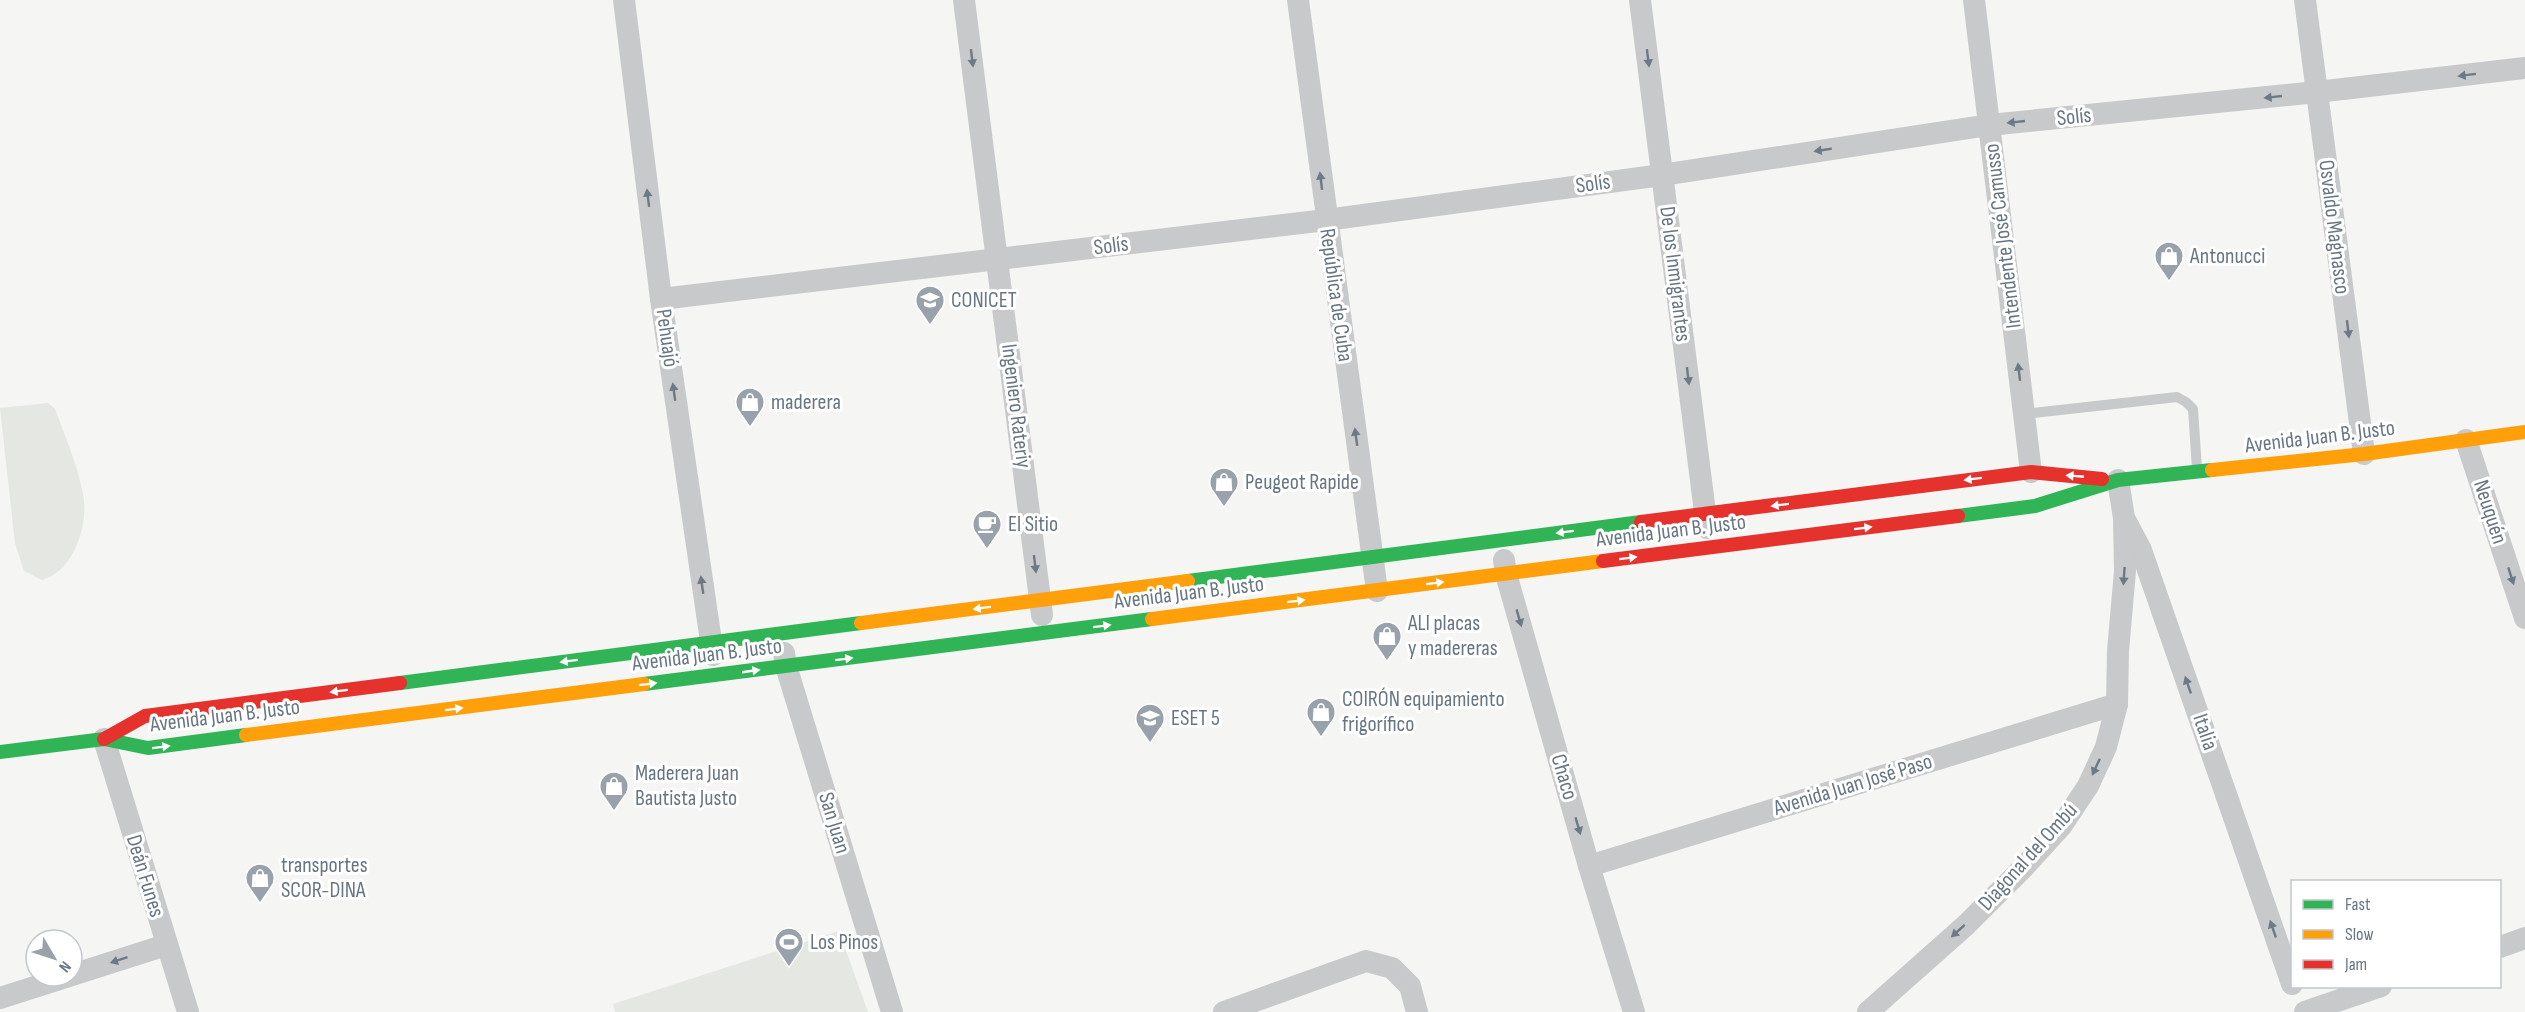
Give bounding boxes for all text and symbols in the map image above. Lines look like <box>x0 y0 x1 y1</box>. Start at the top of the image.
one-way arrow <box>967 49 976 68</box>
one-way arrow <box>1643 49 1652 68</box>
one-way arrow <box>2457 70 2476 80</box>
one-way arrow <box>2264 92 2283 102</box>
street label: Solís <box>2055 102 2093 132</box>
one-way arrow <box>2007 117 2026 127</box>
street label: Intendente José Camusso <box>1978 142 2028 330</box>
one-way arrow <box>1814 146 1833 155</box>
street label: Osvaldo Magnasco <box>2312 158 2356 296</box>
street label: Solís <box>1574 168 1612 200</box>
one-way arrow <box>1316 172 1326 191</box>
one-way arrow <box>644 189 653 208</box>
street label: De los Inmigrantes <box>1653 205 1697 343</box>
street label: República de Cuba <box>1313 227 1359 363</box>
street label: Solís <box>1092 230 1130 262</box>
shop icon: Antonucci <box>2153 240 2185 282</box>
place label: Antonucci <box>2189 243 2265 270</box>
school or university icon: CONICET <box>914 284 946 326</box>
place label: CONICET <box>951 287 1017 314</box>
street label: Pehuajó <box>650 307 684 369</box>
one-way arrow <box>2343 319 2352 338</box>
street label: Ingeniero Rateriy <box>995 342 1037 470</box>
one-way arrow <box>2014 363 2024 382</box>
one-way arrow <box>1683 367 1693 386</box>
one-way arrow <box>670 382 679 401</box>
shop icon: maderera <box>734 386 766 428</box>
place label: maderera <box>771 389 841 416</box>
street label: Avenida Juan B. Justo <box>2243 414 2396 460</box>
one-way arrow <box>1351 427 1360 446</box>
shop icon: Peugeot Rapide <box>1208 466 1240 508</box>
place label: Peugeot Rapide <box>1245 469 1359 496</box>
one-way arrow <box>2065 471 2084 481</box>
one-way arrow <box>1963 475 1982 484</box>
street label: Neuquén <box>2467 477 2513 547</box>
one-way arrow <box>1770 500 1789 509</box>
cafe icon: El Sitio <box>971 508 1003 550</box>
street label: Avenida Juan B. Justo <box>1594 508 1747 554</box>
place label: El Sitio <box>1008 511 1058 538</box>
one-way arrow <box>1854 523 1873 533</box>
one-way arrow <box>1556 528 1575 537</box>
one-way arrow <box>1619 553 1638 563</box>
one-way arrow <box>1031 555 1040 574</box>
one-way arrow <box>2120 567 2129 586</box>
one-way arrow <box>2507 567 2516 585</box>
street label: Avenida Juan B. Justo <box>1112 570 1265 616</box>
one-way arrow <box>698 575 707 594</box>
one-way arrow <box>1425 578 1444 588</box>
one-way arrow <box>1286 596 1305 605</box>
one-way arrow <box>972 603 991 612</box>
one-way arrow <box>1514 609 1524 627</box>
place label: ALI placas y madereras <box>1407 610 1498 662</box>
shop icon: ALI placas y madereras <box>1371 620 1403 662</box>
one-way arrow <box>1093 621 1112 630</box>
street label: Avenida Juan B. Justo <box>630 632 783 678</box>
one-way arrow <box>834 654 853 664</box>
one-way arrow <box>560 656 579 666</box>
one-way arrow <box>741 666 760 676</box>
one-way arrow <box>2183 676 2193 694</box>
one-way arrow <box>638 680 657 689</box>
one-way arrow <box>329 686 348 696</box>
place label: COIRÓN equipamiento frigorífico <box>1342 686 1505 738</box>
street label: Avenida Juan B. Justo <box>148 693 301 739</box>
shop icon: COIRÓN equipamiento frigorífico <box>1305 696 1337 738</box>
school or university icon: ESET 5 <box>1134 702 1166 744</box>
one-way arrow <box>445 705 464 714</box>
place label: ESET 5 <box>1171 705 1220 732</box>
street label: Italia <box>2186 710 2224 754</box>
one-way arrow <box>152 742 171 751</box>
street label: Avenida Juan José Paso <box>1769 748 1936 822</box>
street label: Chaco <box>1545 751 1583 803</box>
one-way arrow <box>2092 759 2101 776</box>
place label: Maderera Juan Bautista Justo <box>635 760 739 812</box>
shop icon: Maderera Juan Bautista Justo <box>598 770 630 812</box>
street label: San Juan <box>812 789 856 857</box>
street label: Diagonal del Ombú <box>1973 798 2083 916</box>
one-way arrow <box>1574 817 1583 835</box>
street label: Deán Funes <box>120 832 170 921</box>
place label: transportes SCOR-DINA <box>281 852 368 904</box>
shop icon: transportes SCOR-DINA <box>244 862 276 904</box>
legend <box>2291 880 2501 988</box>
text: Fast <box>2345 894 2371 915</box>
one-way arrow <box>2268 920 2278 938</box>
one-way arrow <box>1951 924 1966 937</box>
text: Slow <box>2345 924 2374 945</box>
sports icon: Los Pinos <box>773 926 805 968</box>
north arrow <box>24 928 84 988</box>
place label: Los Pinos <box>810 929 878 956</box>
text: Jam <box>2344 954 2367 975</box>
one-way arrow <box>110 956 128 965</box>
text: N <box>54 957 75 976</box>

